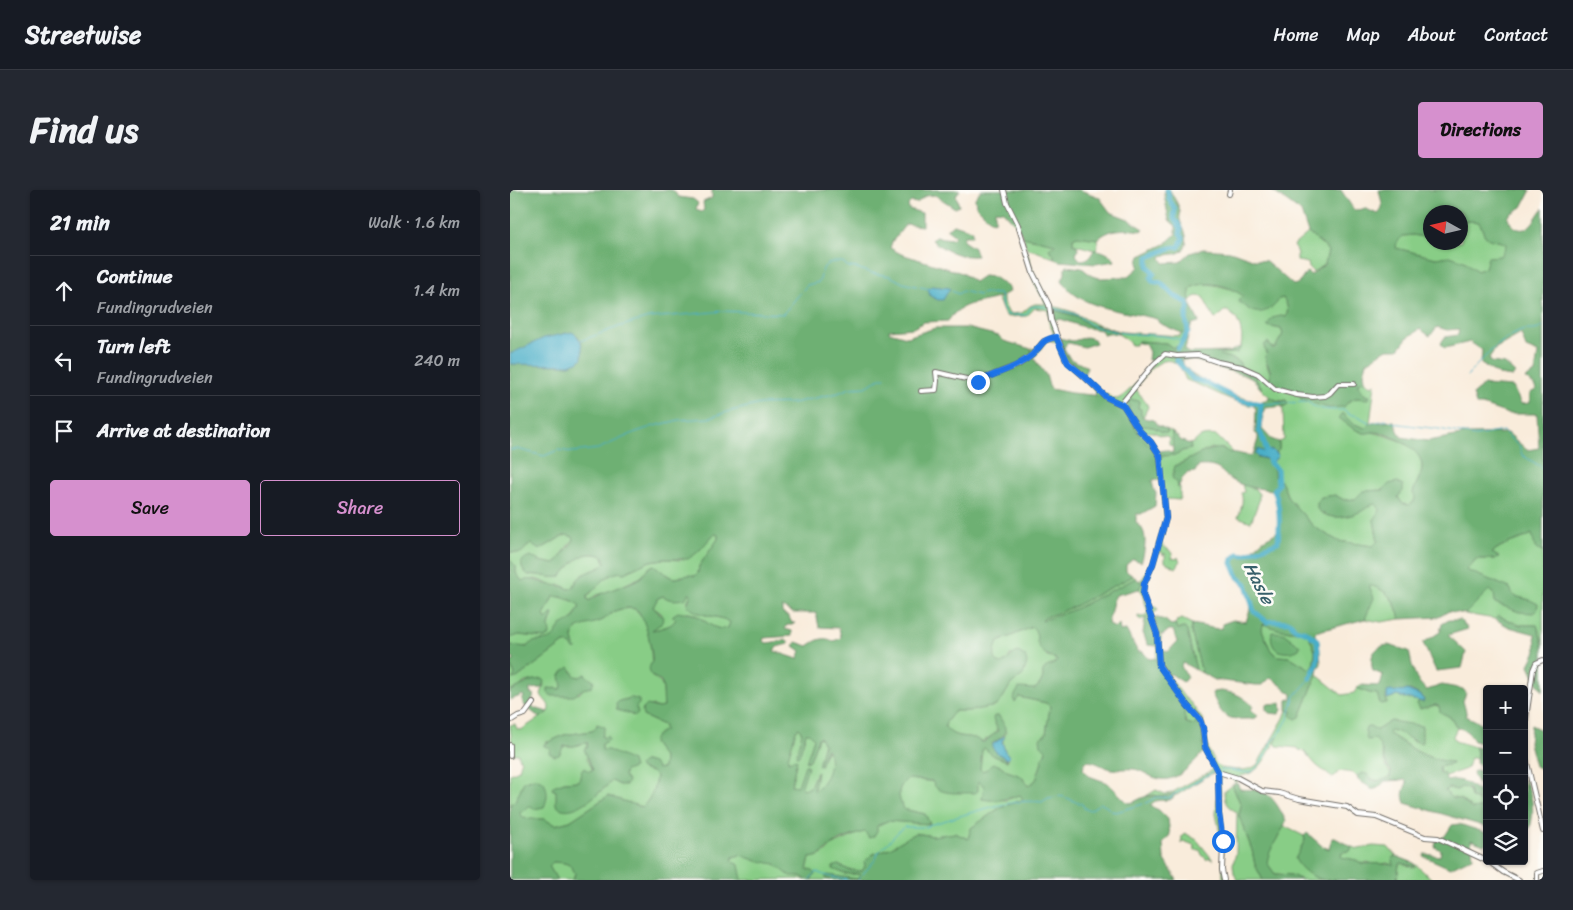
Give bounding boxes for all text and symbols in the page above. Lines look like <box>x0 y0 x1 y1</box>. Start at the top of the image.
text: Streetwise <box>25 14 141 56</box>
text: Home <box>1274 19 1319 51</box>
text: Map <box>1347 19 1380 51</box>
text: About <box>1408 19 1456 51</box>
text: Contact <box>1484 19 1548 51</box>
text: Find us <box>30 99 138 161</box>
button: Directions <box>1418 102 1543 158</box>
text: 21 min <box>50 204 110 242</box>
north arrow <box>1423 205 1468 250</box>
text: Walk · 1.6 km <box>368 208 460 237</box>
text: Continue <box>97 260 173 293</box>
text: 1.4 km <box>413 276 460 305</box>
icon: ahead <box>50 277 78 305</box>
text: Fundingrudveien <box>97 293 213 322</box>
text: Turn left <box>97 330 170 363</box>
text: 240 m <box>414 346 460 375</box>
icon: left <box>50 347 78 375</box>
text: Fundingrudveien <box>97 363 213 392</box>
route end <box>967 371 990 394</box>
text: Arrive at destination <box>97 414 270 447</box>
icon: arrive <box>50 417 78 445</box>
button: Save <box>50 480 250 536</box>
button: Share <box>260 480 460 536</box>
water label: Hasle <box>1235 556 1284 612</box>
map controls <box>1483 685 1528 865</box>
button: + <box>1483 685 1528 730</box>
button: − <box>1483 730 1528 775</box>
button: locate <box>1483 775 1528 820</box>
button: layers <box>1483 820 1528 865</box>
route start <box>1212 830 1235 853</box>

